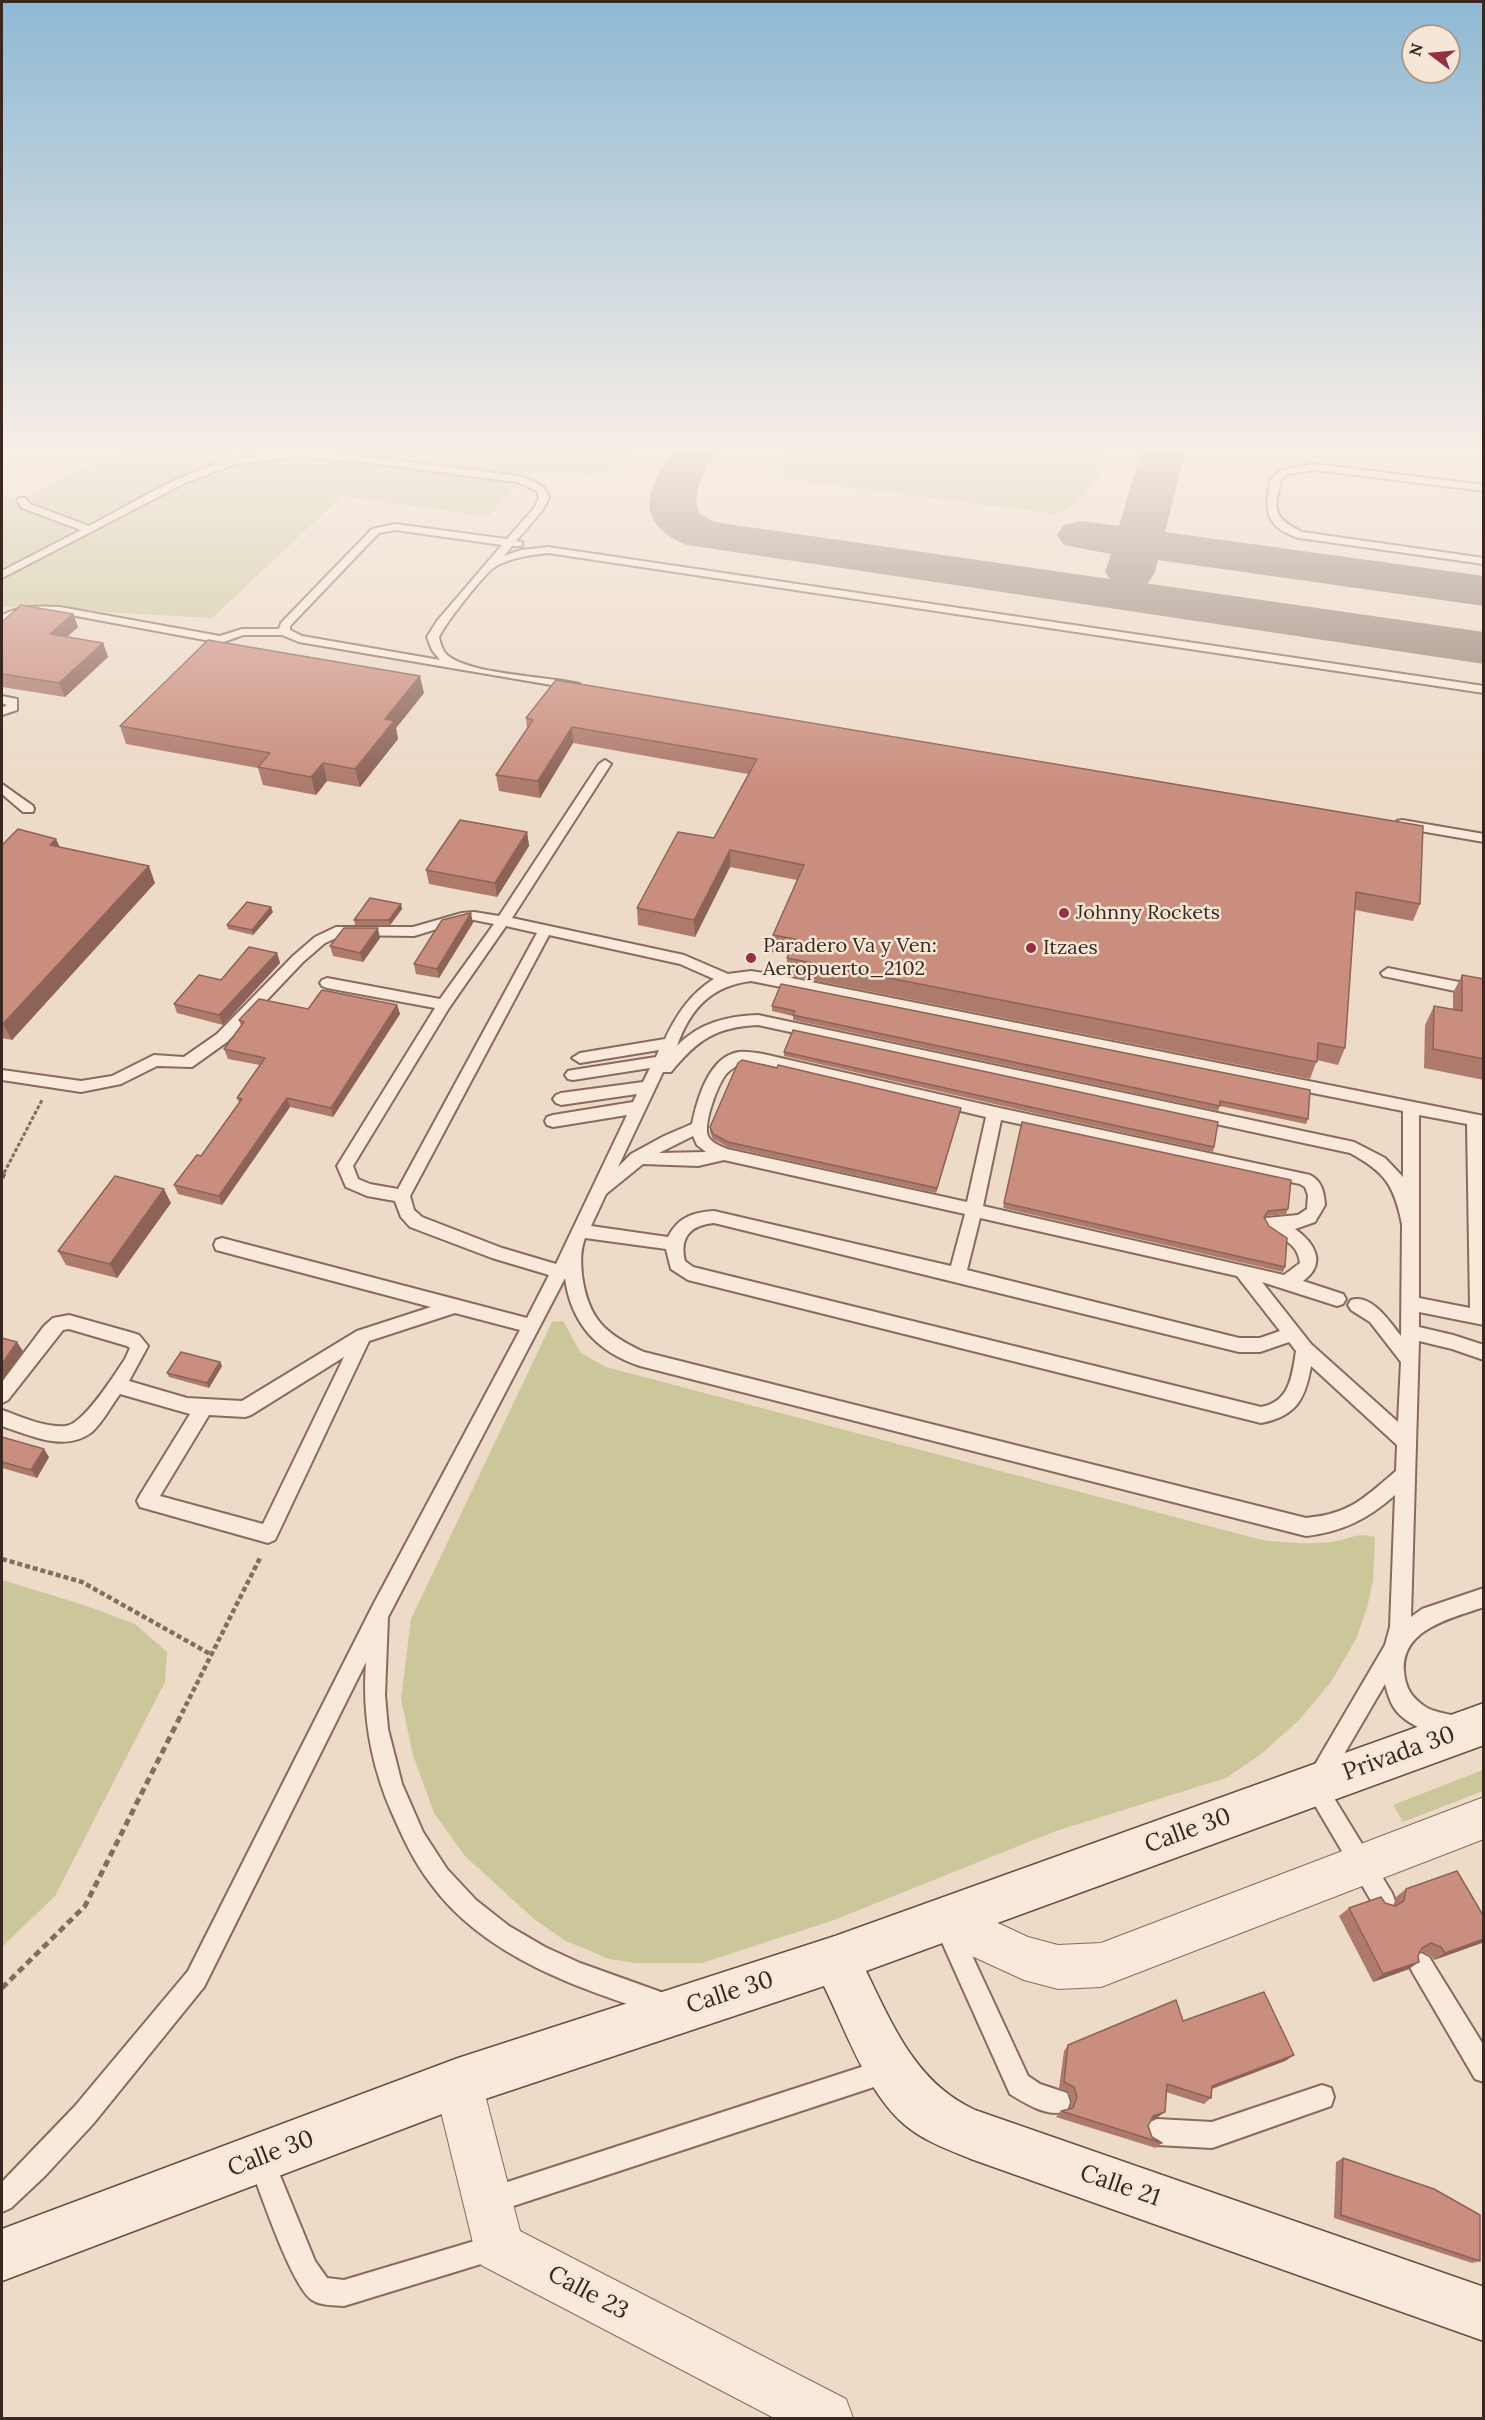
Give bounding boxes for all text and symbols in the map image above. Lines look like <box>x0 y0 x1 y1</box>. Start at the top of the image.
north arrow <box>1401 24 1461 84</box>
text: N <box>1404 41 1427 58</box>
place label: Johnny Rockets <box>1076 901 1220 925</box>
marker: Johnny Rockets <box>1057 906 1071 920</box>
place label: Paradero Va y Ven: Aeropuerto_2102 <box>763 934 937 981</box>
place label: Itzaes <box>1043 936 1098 960</box>
marker: Itzaes <box>1024 941 1038 955</box>
marker: Paradero Va y Ven: Aeropuerto_2102 <box>744 951 758 965</box>
street label: Privada 30 <box>1339 1720 1459 1788</box>
street label: Calle 30 <box>1141 1802 1235 1860</box>
street label: Calle 30 <box>683 1965 777 2021</box>
street label: Calle 30 <box>224 2124 318 2184</box>
street label: Calle 21 <box>1076 2159 1164 2213</box>
street label: Calle 23 <box>543 2260 633 2326</box>

